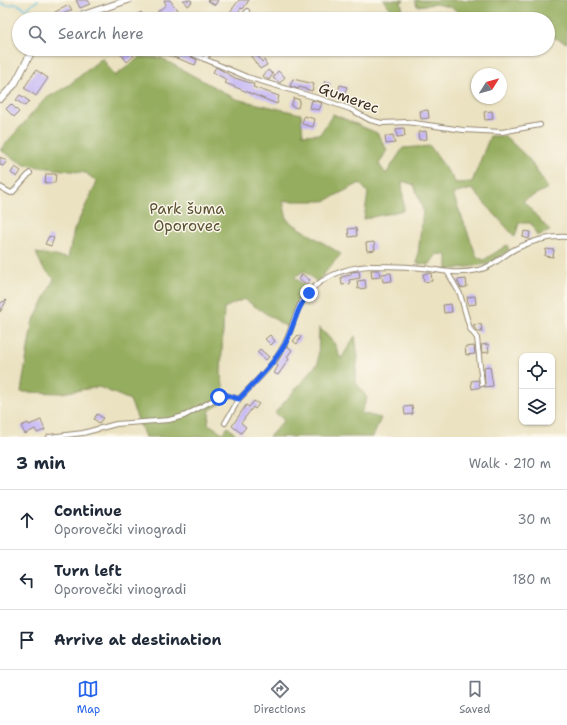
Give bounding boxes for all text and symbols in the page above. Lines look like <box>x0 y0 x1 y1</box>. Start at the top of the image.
search box <box>12 12 555 56</box>
icon: search <box>26 23 48 45</box>
text: Search here <box>58 24 144 44</box>
north arrow <box>471 68 507 104</box>
street label: Gumerec <box>316 78 382 118</box>
park label: Park šuma Oporovec <box>149 199 225 236</box>
route end <box>300 284 318 302</box>
map controls <box>519 353 555 425</box>
button: locate <box>519 353 555 389</box>
route start <box>210 388 228 406</box>
button: layers <box>519 389 555 425</box>
text: 3 min <box>16 452 66 474</box>
text: Walk · 210 m <box>469 455 551 472</box>
text: Continue <box>54 501 122 521</box>
icon: ahead <box>16 509 38 531</box>
text: 30 m <box>517 511 551 528</box>
text: Oporovečki vinogradi <box>54 521 186 538</box>
text: Turn left <box>54 561 122 581</box>
icon: left <box>16 569 38 591</box>
text: 180 m <box>512 571 551 588</box>
text: Oporovečki vinogradi <box>54 581 186 598</box>
icon: arrive <box>16 629 38 651</box>
text: Arrive at destination <box>54 630 222 650</box>
tab: Map <box>77 678 100 717</box>
tab: Directions <box>253 678 306 717</box>
tab: Saved <box>459 678 490 717</box>

